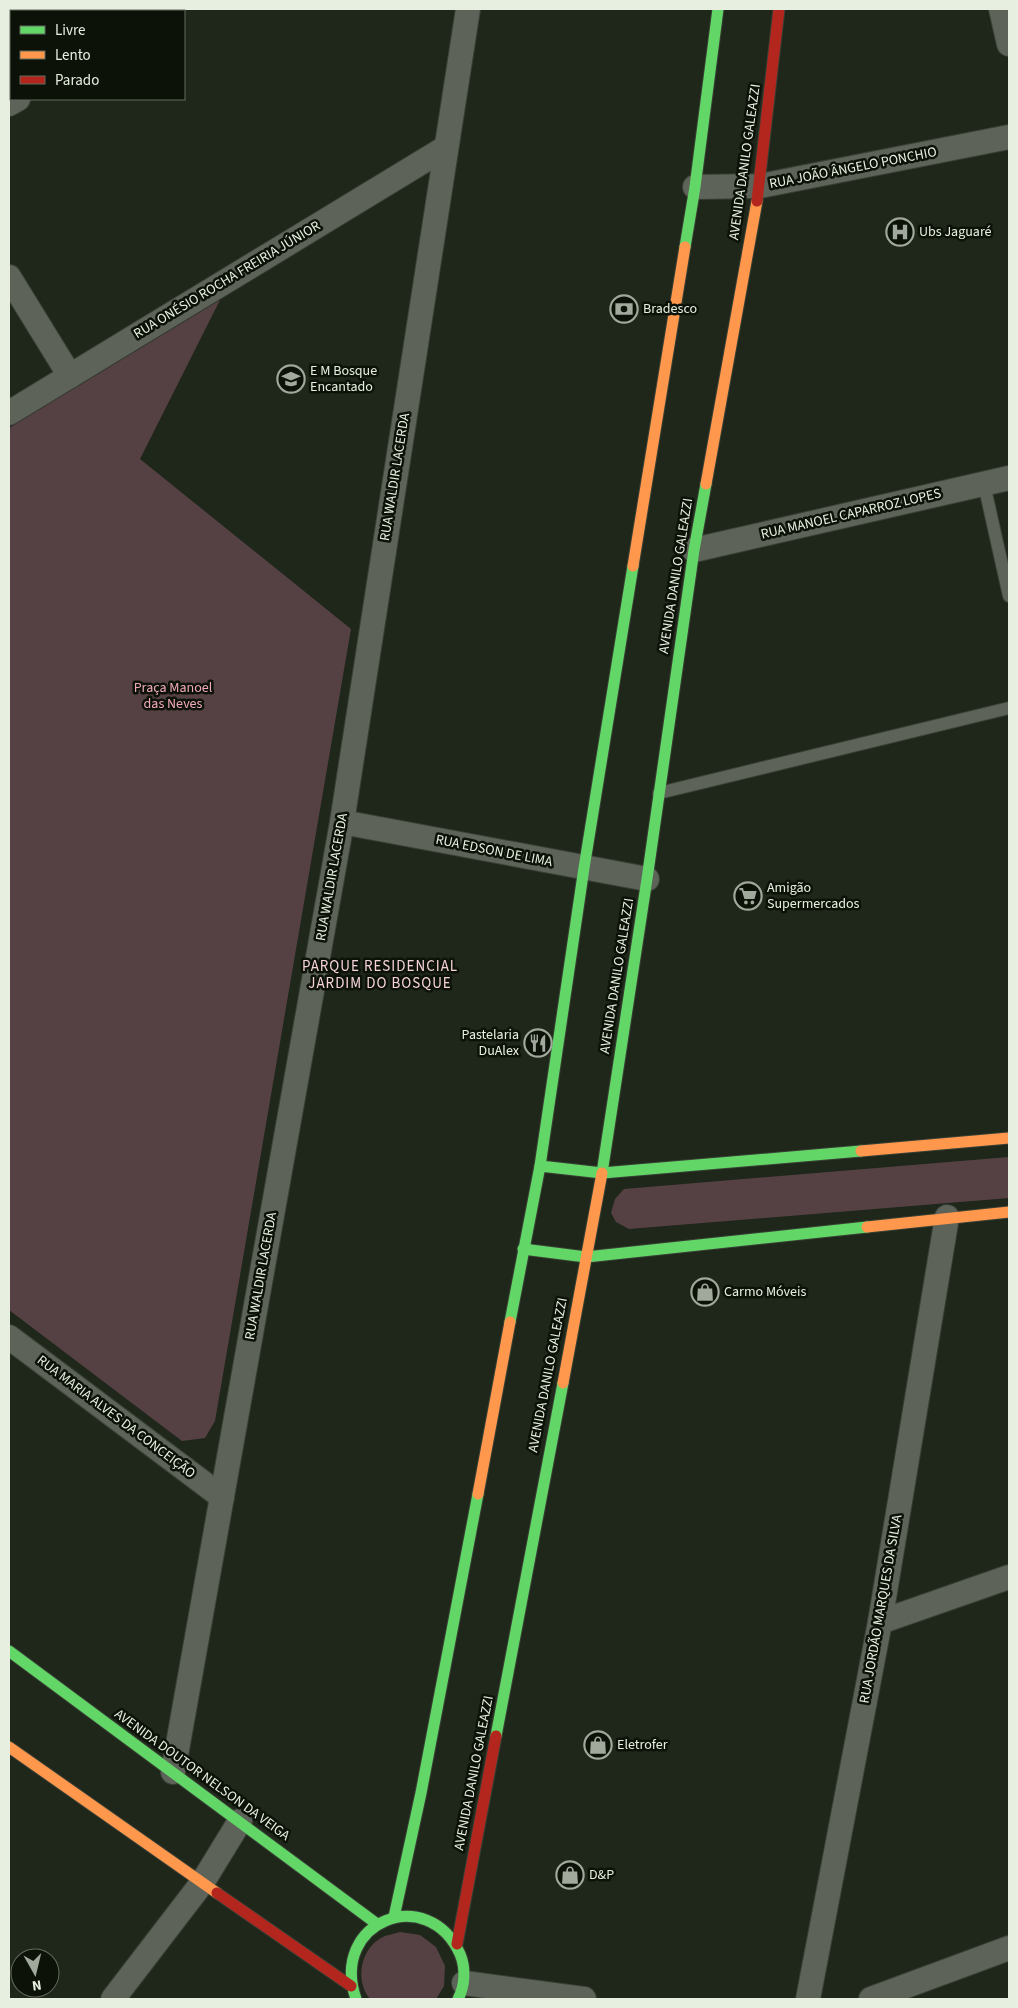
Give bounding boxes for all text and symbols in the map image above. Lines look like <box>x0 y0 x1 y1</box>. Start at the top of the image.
legend <box>10 10 185 100</box>
text: Livre <box>55 20 85 41</box>
text: Lento <box>55 45 91 66</box>
text: Parado <box>55 70 99 91</box>
street label: AVENIDA DANILO GALEAZZI <box>724 83 766 241</box>
street label: RUA JOÃO ÂNGELO PONCHIO <box>768 142 938 194</box>
street label: RUA ONÉSIO ROCHA FREIRIA JÚNIOR <box>130 216 324 344</box>
hospital icon: Ubs Jaguaré <box>885 217 915 247</box>
place label: Ubs Jaguaré <box>919 222 992 242</box>
bank icon: Bradesco <box>609 294 639 324</box>
place label: Bradesco <box>643 299 697 319</box>
place label: E M Bosque Encantado <box>310 361 377 397</box>
school or university icon: E M Bosque Encantado <box>276 364 306 394</box>
street label: RUA WALDIR LACERDA <box>375 411 415 542</box>
street label: RUA MANOEL CAPARROZ LOPES <box>759 483 943 545</box>
street label: AVENIDA DANILO GALEAZZI <box>654 497 698 655</box>
park label: Praça Manoel das Neves <box>134 678 213 714</box>
street label: RUA WALDIR LACERDA <box>311 811 353 942</box>
street label: RUA EDSON DE LIMA <box>434 830 555 872</box>
place label: Amigão Supermercados <box>767 878 860 914</box>
supermarket icon: Amigão Supermercados <box>733 881 763 911</box>
street label: AVENIDA DANILO GALEAZZI <box>595 897 639 1055</box>
district label: PARQUE RESIDENCIAL JARDIM DO BOSQUE <box>302 956 458 994</box>
place label: Pastelaria DuAlex <box>462 1025 520 1061</box>
restaurant icon: Pastelaria DuAlex <box>523 1028 553 1058</box>
street label: RUA WALDIR LACERDA <box>240 1210 282 1341</box>
shop icon: Carmo Móveis <box>690 1277 720 1307</box>
place label: Carmo Móveis <box>724 1282 806 1302</box>
street label: AVENIDA DANILO GALEAZZI <box>523 1296 573 1454</box>
street label: RUA MARIA ALVES DA CONCEIÇÃO <box>33 1351 199 1483</box>
street label: RUA JORDÃO MARQUES DA SILVA <box>855 1513 908 1705</box>
street label: AVENIDA DANILO GALEAZZI <box>449 1694 499 1852</box>
street label: AVENIDA DOUTOR NELSON DA VEIGA <box>110 1704 294 1846</box>
shop icon: Eletrofer <box>583 1730 613 1760</box>
place label: Eletrofer <box>617 1735 668 1755</box>
shop icon: D&P <box>555 1860 585 1890</box>
place label: D&P <box>589 1865 614 1885</box>
north arrow <box>10 1948 60 1998</box>
text: N <box>31 1974 43 1995</box>

